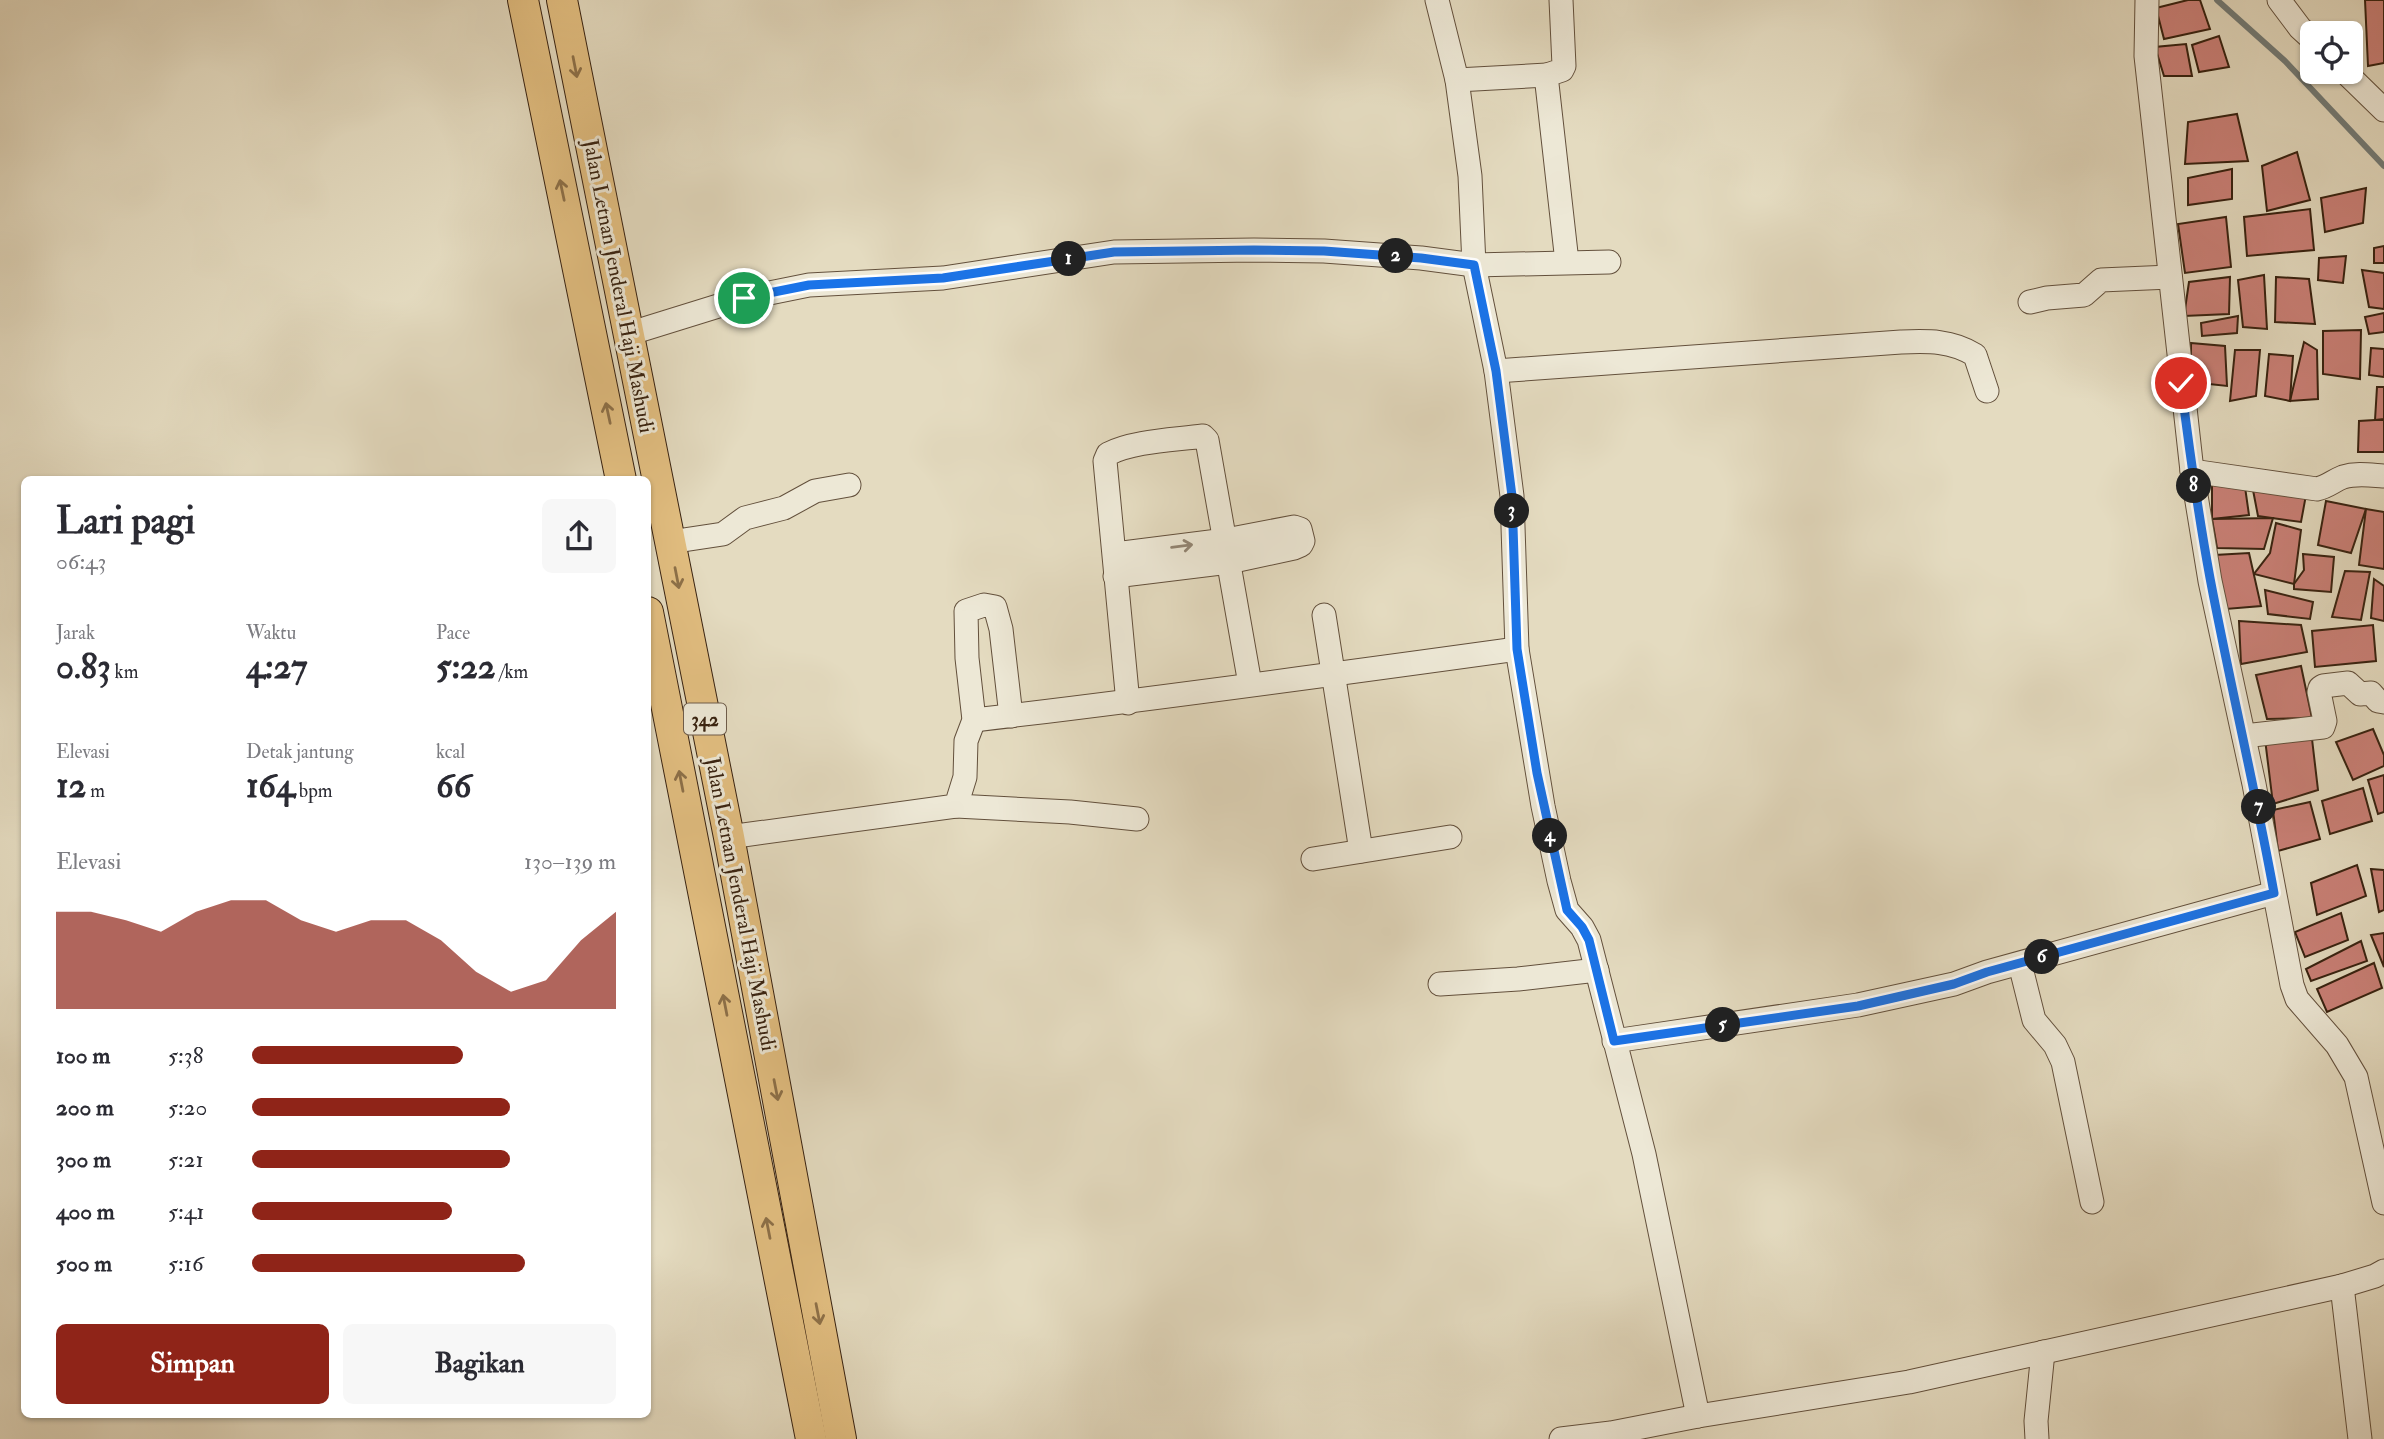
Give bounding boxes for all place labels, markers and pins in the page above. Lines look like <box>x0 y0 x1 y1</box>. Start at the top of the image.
pin: 2 <box>1378 238 1414 274</box>
pin: 1 <box>1052 242 1086 276</box>
pin <box>714 268 774 328</box>
pin <box>2151 353 2211 413</box>
pin: 8 <box>2176 468 2212 504</box>
pin: 3 <box>1494 494 1530 528</box>
pin: 7 <box>2242 790 2276 824</box>
pin: 4 <box>1532 818 1568 854</box>
pin: 6 <box>2024 940 2060 974</box>
pin: 5 <box>1706 1007 1740 1042</box>

